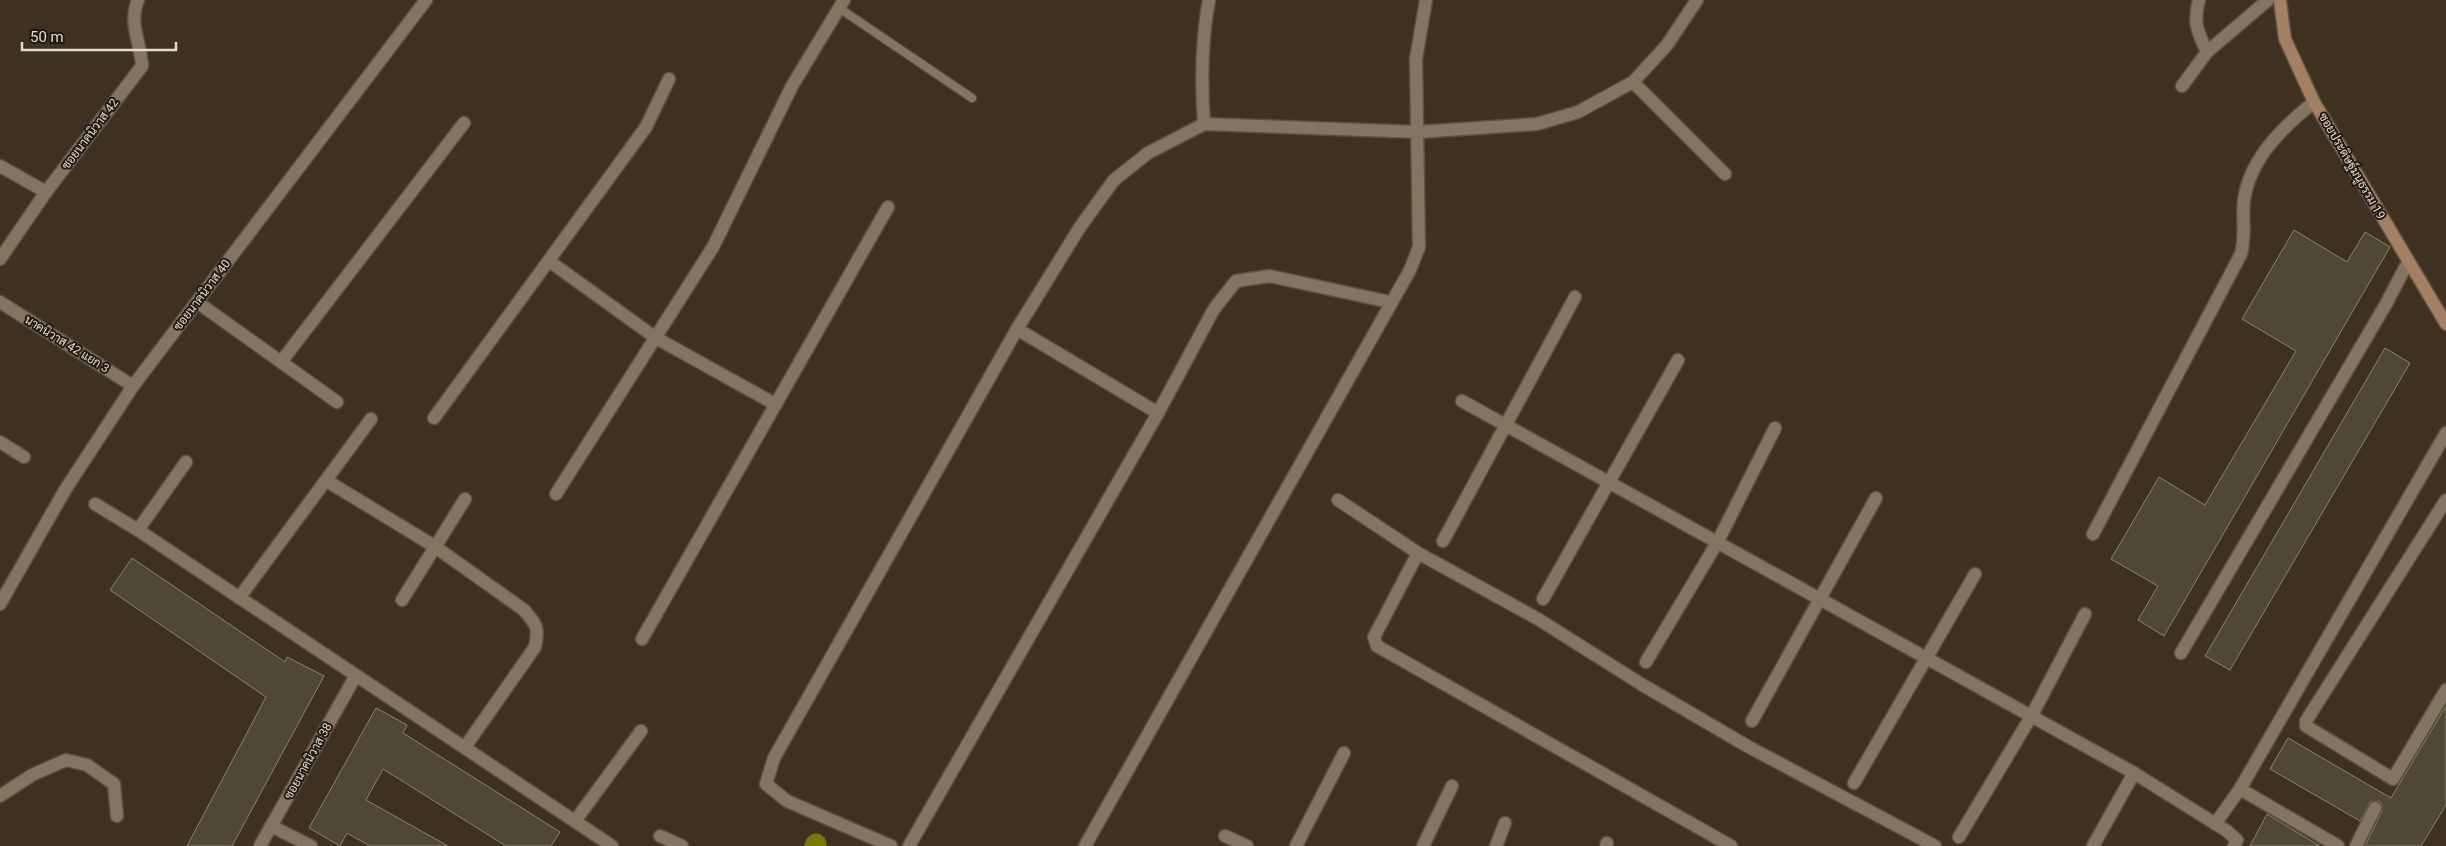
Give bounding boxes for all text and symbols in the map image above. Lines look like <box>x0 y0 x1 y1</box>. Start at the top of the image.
scale bar <box>22 20 176 52</box>
text: 50 m <box>30 28 64 46</box>
street label: ซอยนาคนิวาส 42 <box>59 96 121 172</box>
street label: ซอยประดิษฐ์มนูธรรม 19 <box>2315 110 2389 222</box>
street label: ซอยนาคนิวาส 40 <box>171 257 233 333</box>
street label: นาคนิวาส 42 แยก 3 <box>22 312 112 376</box>
street label: ซอยนาคนิวาส 38 <box>281 720 335 802</box>

